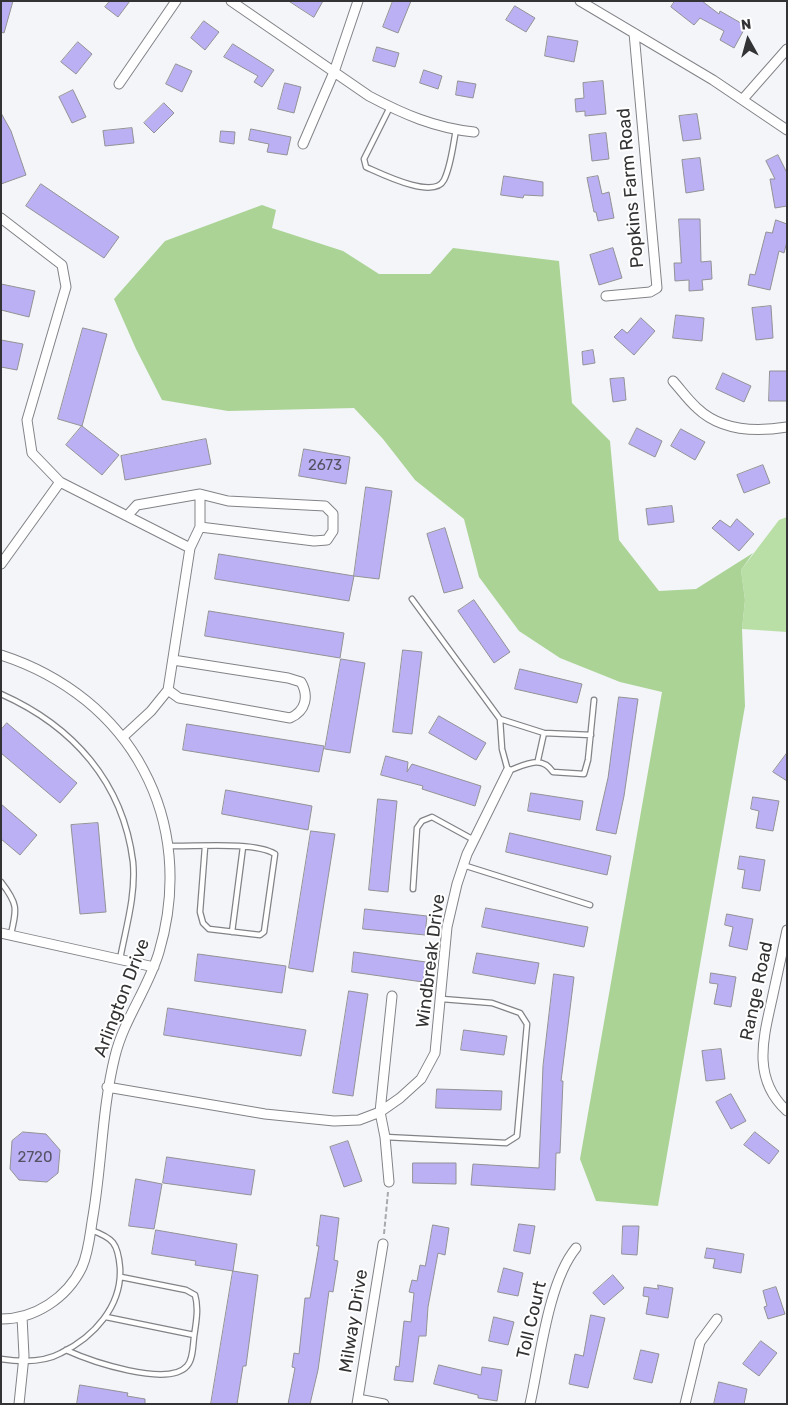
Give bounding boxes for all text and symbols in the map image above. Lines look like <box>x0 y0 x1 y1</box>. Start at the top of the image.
north arrow <box>723 15 773 65</box>
text: N <box>740 16 752 34</box>
street label: Popkins Farm Road <box>613 107 649 269</box>
house number: 2673 <box>308 457 342 475</box>
street label: Windbreak Drive <box>412 893 450 1029</box>
street label: Arlington Drive <box>89 936 155 1060</box>
street label: Range Road <box>736 940 778 1042</box>
house number: 2720 <box>18 1149 52 1167</box>
street label: Milway Drive <box>335 1268 373 1374</box>
street label: Toll Court <box>513 1279 551 1361</box>

